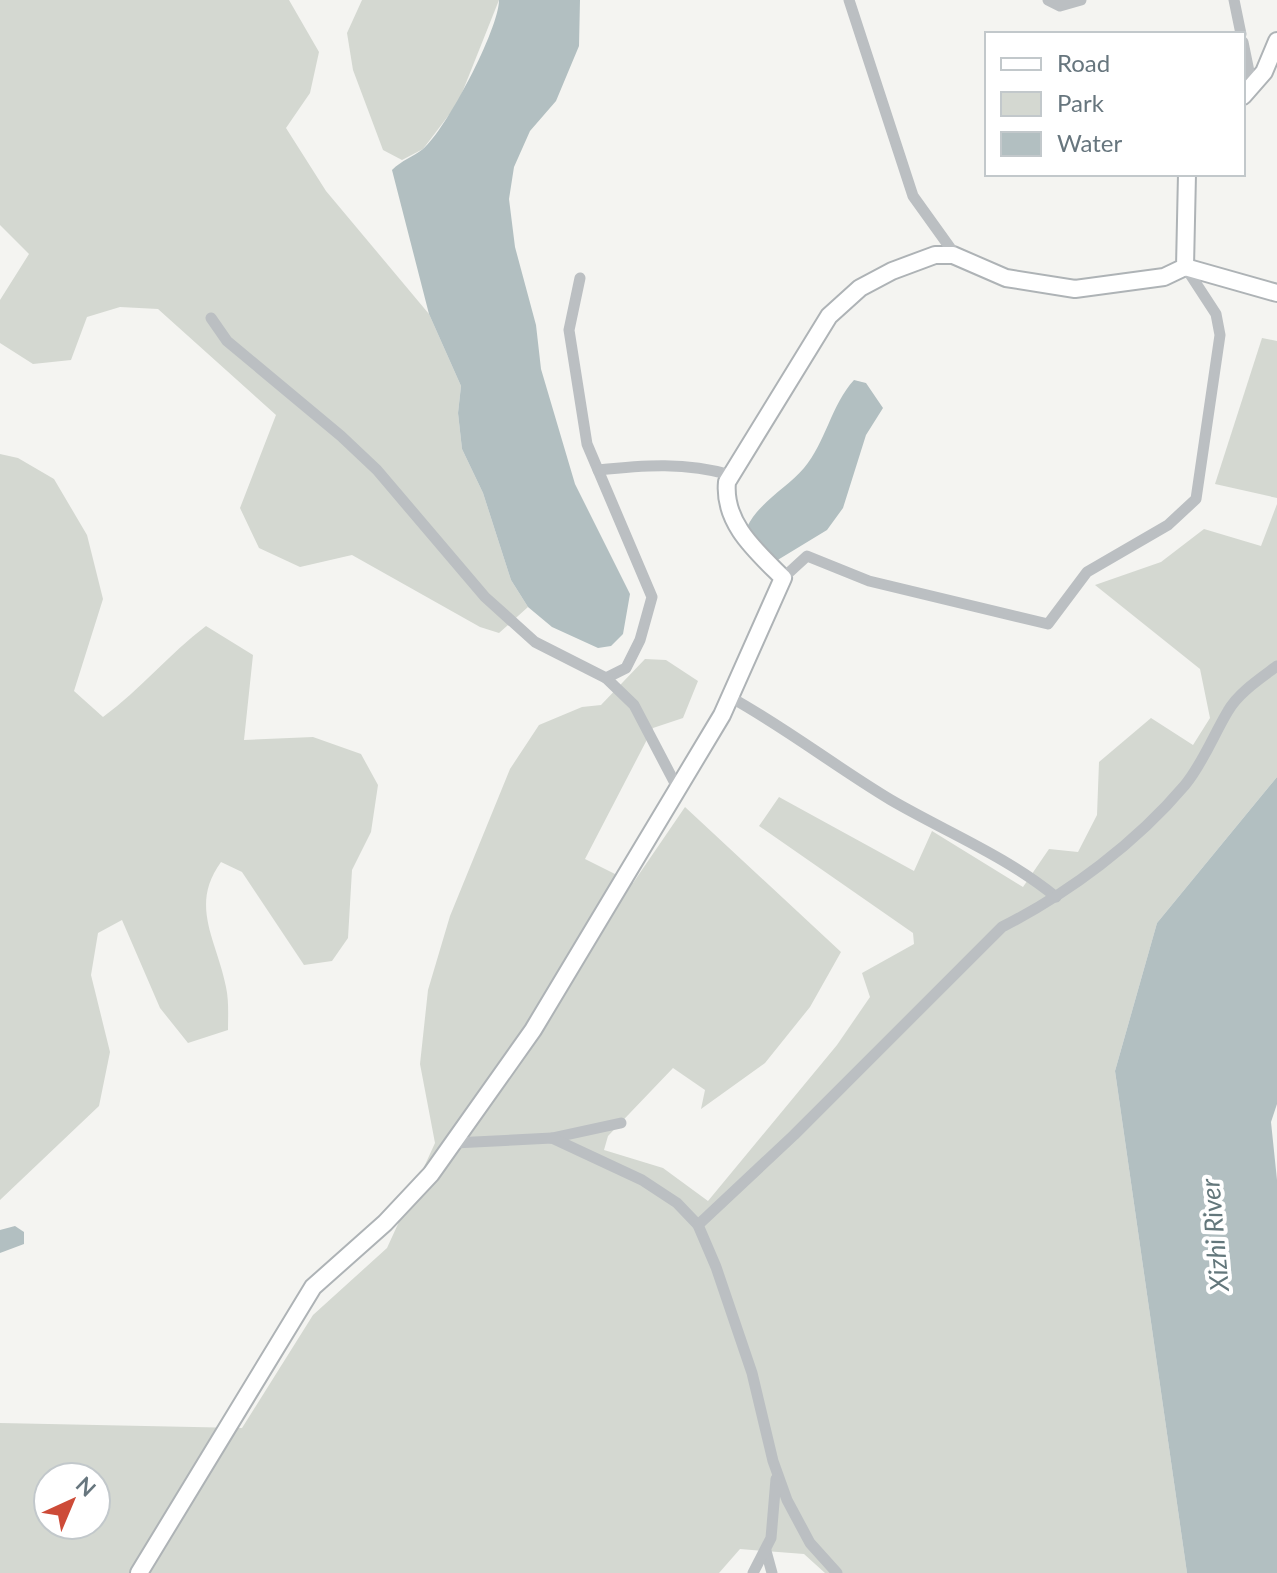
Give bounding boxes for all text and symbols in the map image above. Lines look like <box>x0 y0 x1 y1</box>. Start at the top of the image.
legend <box>985 32 1245 176</box>
text: Road <box>1057 48 1110 77</box>
text: Park <box>1057 88 1105 117</box>
text: Water <box>1057 128 1122 157</box>
water label: Xizhi River <box>1193 1176 1235 1294</box>
north arrow <box>32 1461 112 1541</box>
text: N <box>71 1471 102 1502</box>

